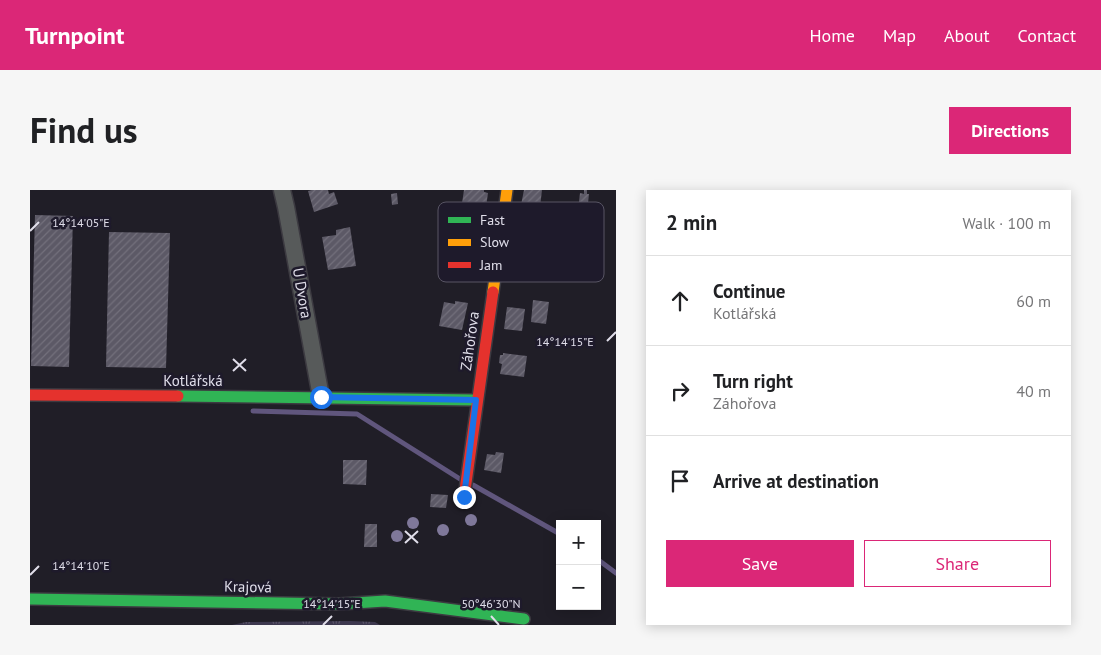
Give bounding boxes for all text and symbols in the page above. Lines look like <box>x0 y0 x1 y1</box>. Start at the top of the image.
text: Turnpoint <box>25 20 124 51</box>
text: Home <box>809 24 855 47</box>
text: Map <box>883 24 916 47</box>
text: About <box>944 24 990 47</box>
text: Contact <box>1018 24 1076 47</box>
text: Find us <box>30 107 138 153</box>
button: Directions <box>949 107 1071 154</box>
legend <box>438 202 604 282</box>
text: 2 min <box>666 209 717 236</box>
text: Fast <box>480 211 505 229</box>
text: Walk · 100 m <box>962 213 1051 233</box>
text: 14°14'05"E <box>52 215 110 230</box>
text: Slow <box>480 233 510 251</box>
text: Jam <box>479 256 502 274</box>
street label: U Dvora <box>289 266 316 320</box>
text: Continue <box>713 279 785 303</box>
icon: ahead <box>666 287 694 315</box>
text: 60 m <box>1016 291 1051 311</box>
text: Kotlářská <box>713 303 776 323</box>
street label: Záhořova <box>456 310 483 372</box>
text: 14°14'15"E <box>536 334 594 349</box>
text: Turn right <box>713 369 793 393</box>
street label: Kotlářská <box>163 371 223 390</box>
icon: right <box>666 377 694 405</box>
text: 40 m <box>1016 381 1051 401</box>
route start <box>310 386 333 409</box>
text: Záhořova <box>713 393 776 413</box>
icon: arrive <box>666 467 694 495</box>
text: Arrive at destination <box>713 469 879 493</box>
route end <box>453 486 476 509</box>
map controls <box>556 520 601 610</box>
button: + <box>556 520 601 565</box>
button: Save <box>666 540 854 587</box>
button: Share <box>864 540 1051 587</box>
text: 14°14'10"E <box>52 558 110 573</box>
button: − <box>556 565 601 610</box>
street label: Krajová <box>224 577 272 596</box>
text: 14°14'15"E <box>303 596 361 611</box>
text: 50°46'30"N <box>461 596 521 611</box>

